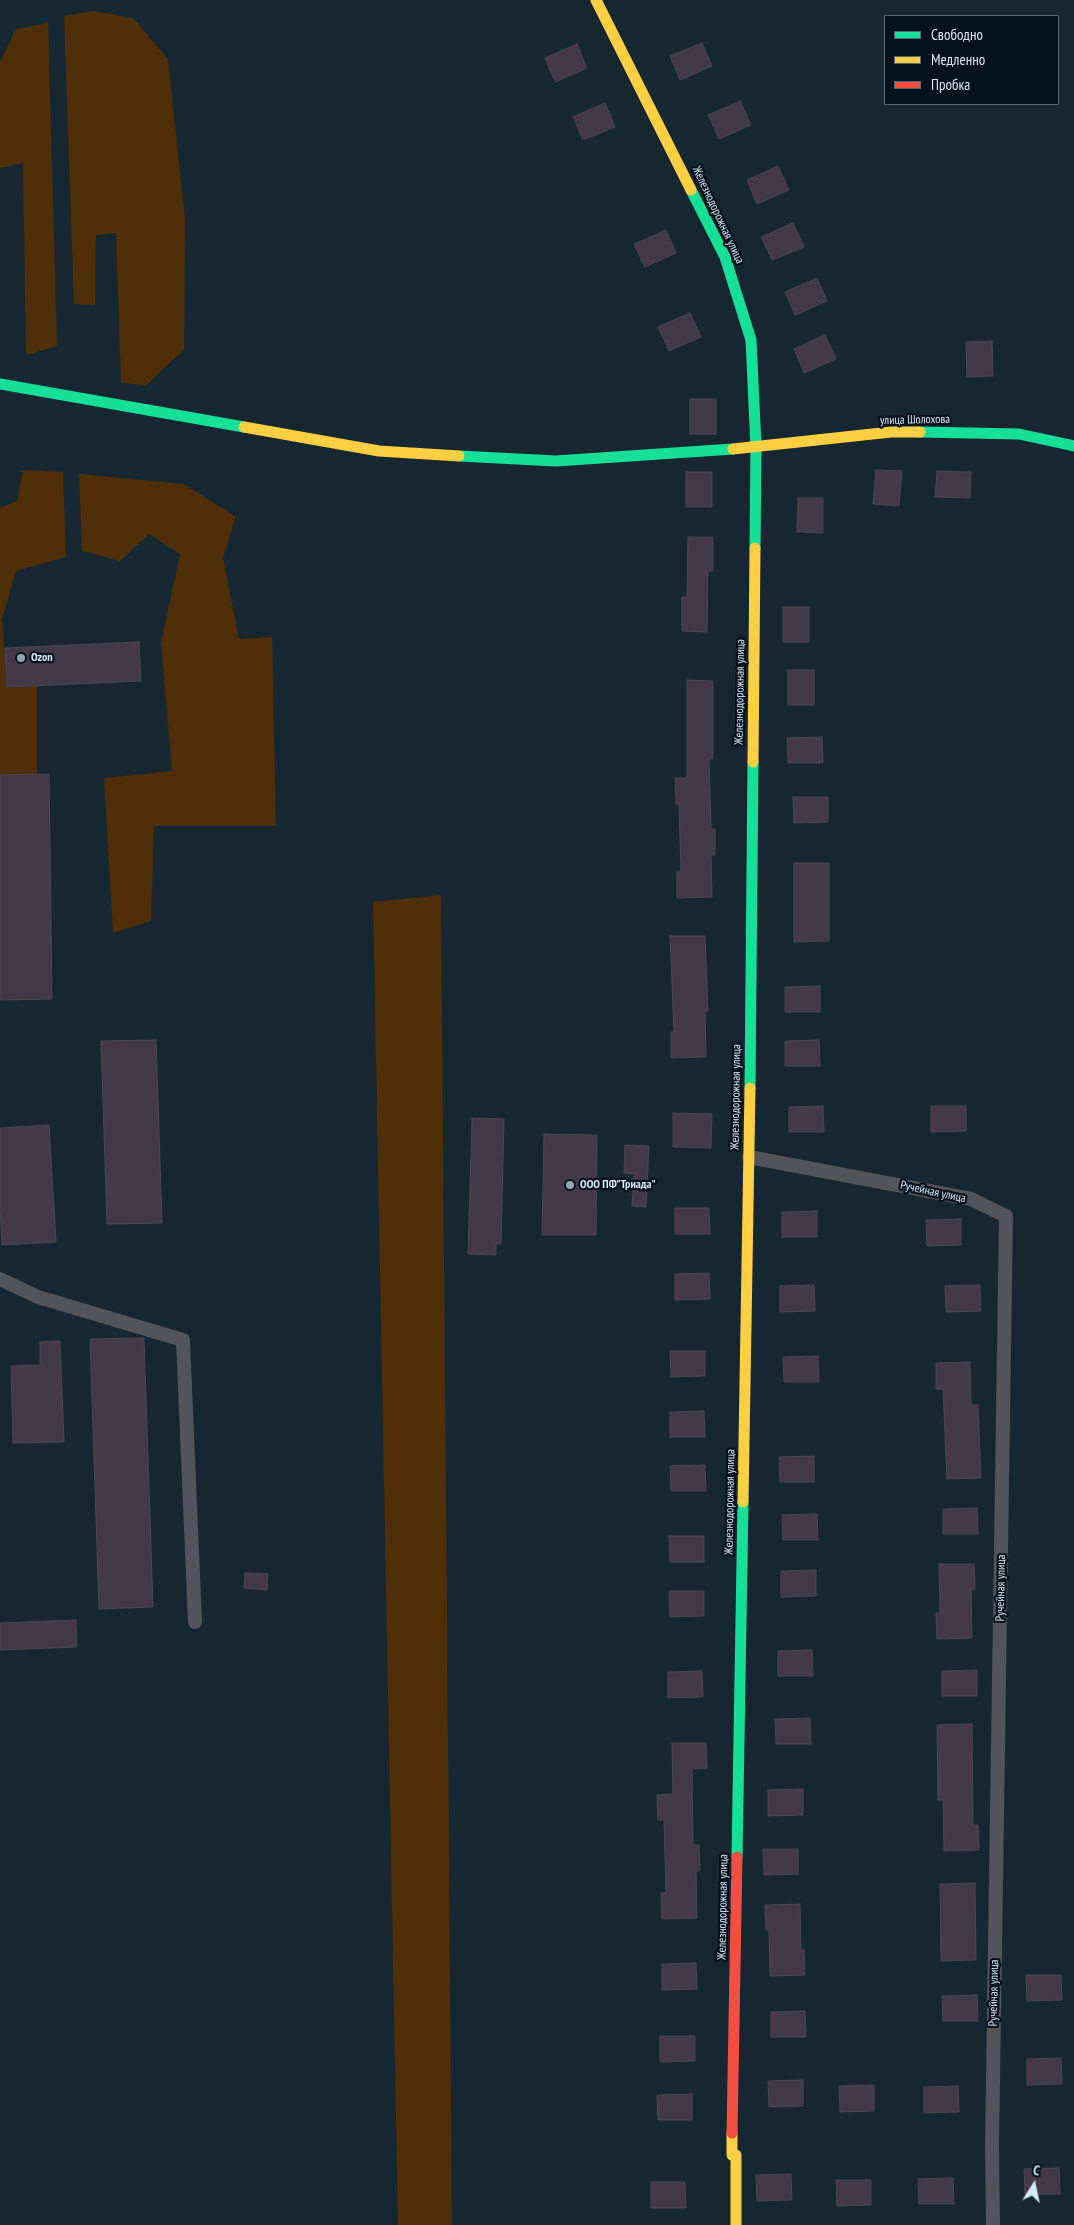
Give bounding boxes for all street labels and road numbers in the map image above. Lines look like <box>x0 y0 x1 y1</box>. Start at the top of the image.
street label: Железнодорожная улица <box>689 164 747 266</box>
street label: улица Шолохова <box>880 412 950 428</box>
street label: Железнодорожная улица <box>732 639 748 745</box>
street label: Железнодорожная улица <box>728 1044 744 1150</box>
street label: Ручейная улица <box>899 1178 967 1206</box>
street label: Железнодорожная улица <box>722 1449 738 1555</box>
street label: Ручейная улица <box>993 1555 1009 1621</box>
street label: Железнодорожная улица <box>715 1854 731 1960</box>
street label: Ручейная улица <box>986 1960 1002 2026</box>

